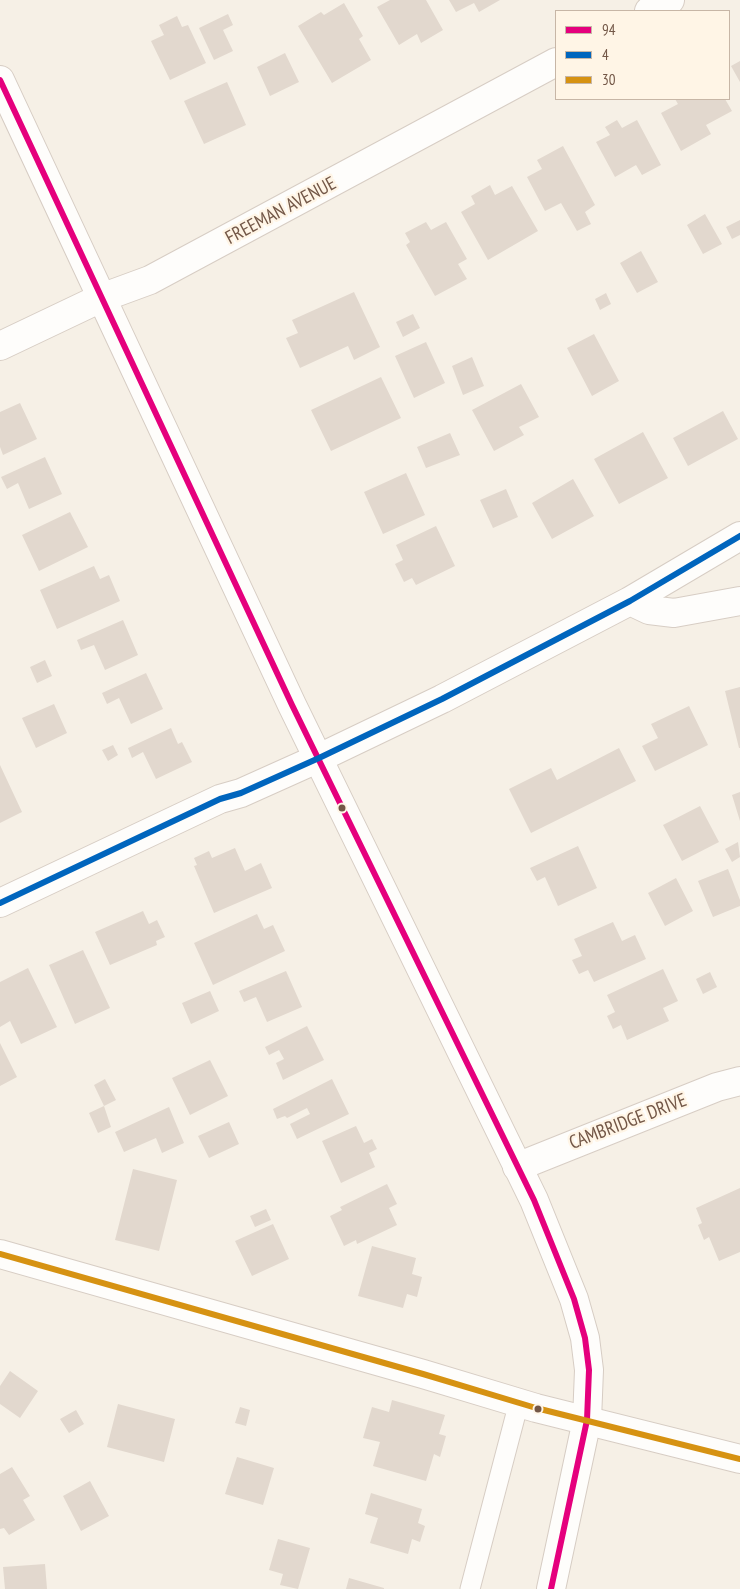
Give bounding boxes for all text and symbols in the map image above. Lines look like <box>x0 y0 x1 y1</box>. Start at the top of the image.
legend <box>555 10 730 100</box>
text: 94 <box>602 20 616 39</box>
text: 4 <box>602 45 609 64</box>
text: 30 <box>602 70 616 89</box>
street label: FREEMAN AVENUE <box>222 172 340 250</box>
unlabelled marker <box>337 803 347 813</box>
street label: CAMBRIDGE DRIVE <box>566 1089 690 1155</box>
unlabelled marker <box>533 1404 543 1414</box>

